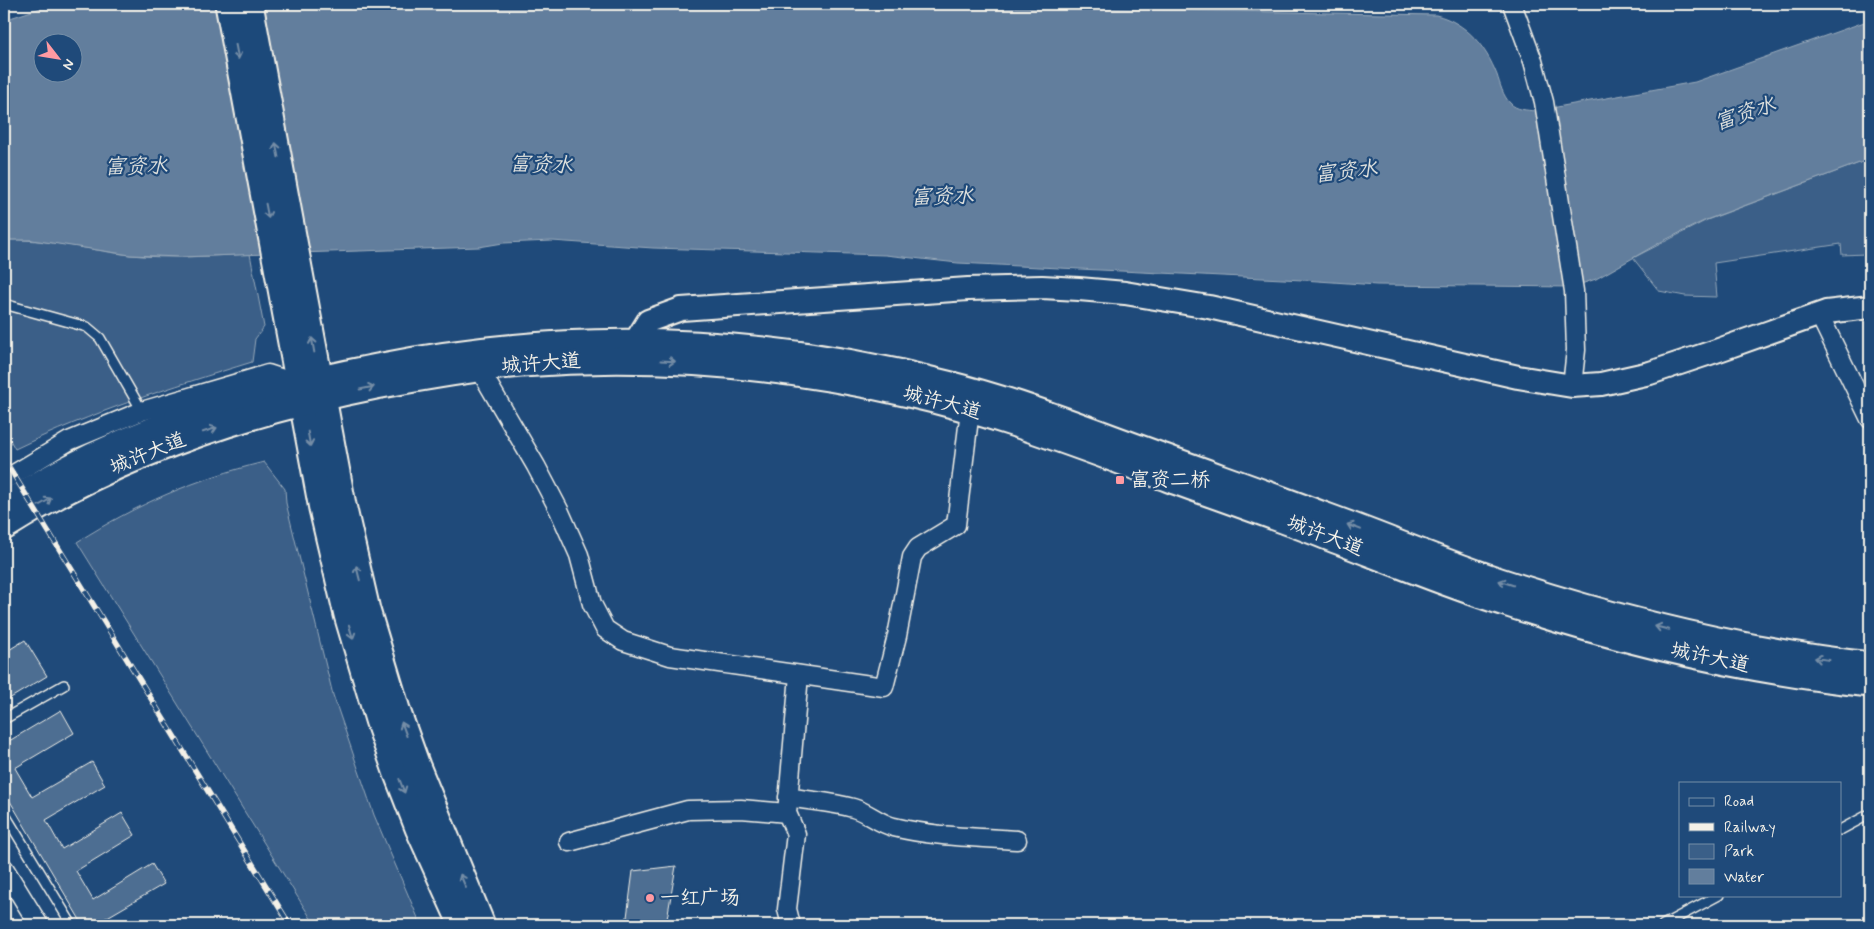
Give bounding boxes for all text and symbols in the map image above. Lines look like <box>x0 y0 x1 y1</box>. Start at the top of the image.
north arrow <box>32 32 82 82</box>
one-way arrow <box>233 43 242 59</box>
text: N <box>58 56 78 73</box>
water label: 富资水 <box>1711 90 1780 137</box>
one-way arrow <box>272 143 282 159</box>
water label: 富资水 <box>509 150 574 180</box>
water label: 富资水 <box>104 152 169 182</box>
water label: 富资水 <box>1313 155 1380 189</box>
water label: 富资水 <box>910 182 975 212</box>
one-way arrow <box>262 203 272 219</box>
one-way arrow <box>308 338 318 354</box>
street label: 城许大道 <box>500 348 582 380</box>
one-way arrow <box>659 357 675 366</box>
street label: 城许大道 <box>900 380 984 426</box>
one-way arrow <box>359 383 375 393</box>
one-way arrow <box>202 425 218 435</box>
street label: 城许大道 <box>106 426 190 482</box>
one-way arrow <box>305 431 315 447</box>
place label: 富资二桥 <box>1130 467 1210 494</box>
marker: 富资二桥 <box>1114 474 1126 486</box>
one-way arrow <box>38 496 52 506</box>
street label: 城许大道 <box>1283 509 1367 563</box>
one-way arrow <box>1347 521 1362 531</box>
one-way arrow <box>353 566 363 582</box>
one-way arrow <box>1499 578 1515 587</box>
one-way arrow <box>1655 623 1671 632</box>
one-way arrow <box>347 624 357 640</box>
street label: 城许大道 <box>1668 636 1752 680</box>
one-way arrow <box>1814 654 1830 664</box>
one-way arrow <box>399 722 408 737</box>
one-way arrow <box>398 778 407 794</box>
legend <box>1679 782 1842 896</box>
text: Road <box>1724 792 1754 812</box>
text: Railway <box>1724 818 1776 838</box>
text: Park <box>1724 842 1754 862</box>
text: Water <box>1724 868 1764 888</box>
one-way arrow <box>458 874 467 889</box>
place label: 一红广场 <box>660 885 740 912</box>
marker: 一红广场 <box>644 892 656 904</box>

